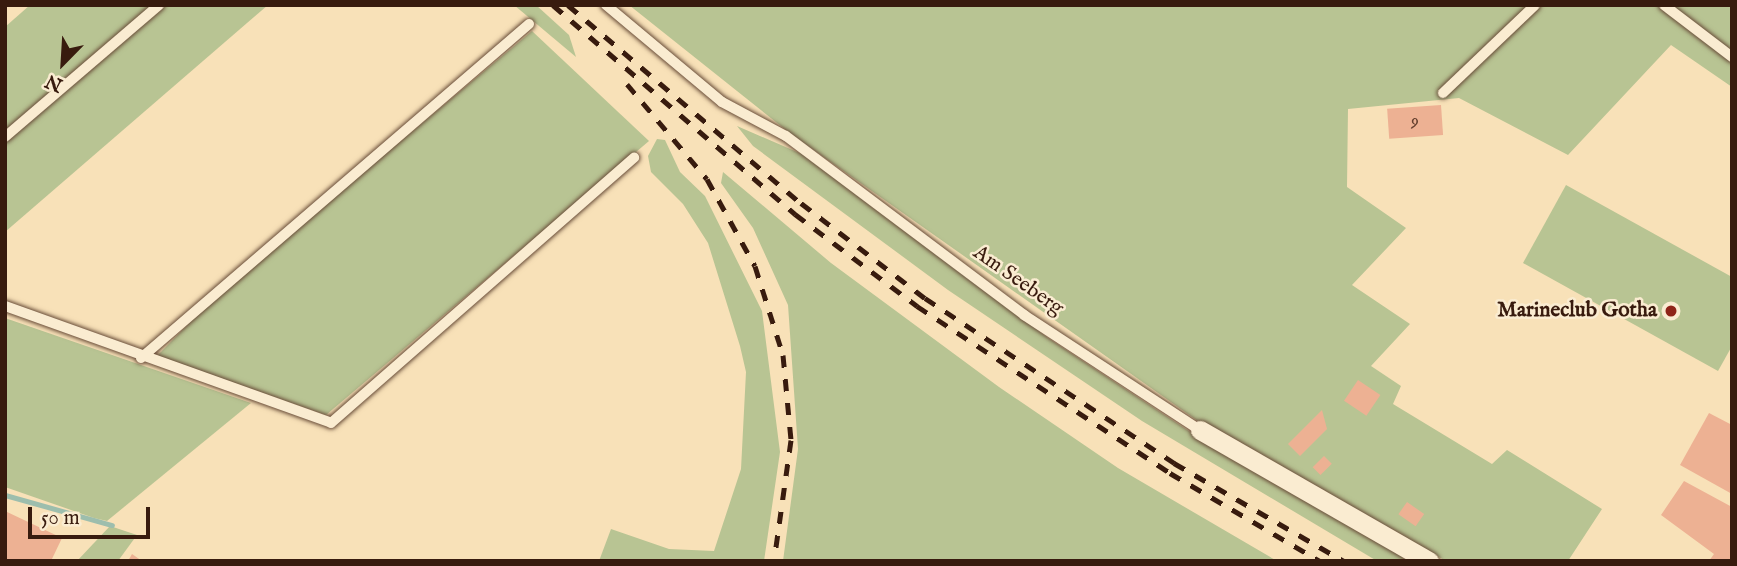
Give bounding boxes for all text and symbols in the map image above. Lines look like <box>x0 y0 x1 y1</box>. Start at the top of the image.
north arrow <box>28 28 98 98</box>
text: N <box>42 68 67 96</box>
house number: 9 <box>1411 111 1419 133</box>
street label: Am Seeberg <box>968 241 1068 321</box>
place label: Marineclub Gotha <box>1497 298 1657 324</box>
marker: Marineclub Gotha <box>1663 303 1679 319</box>
scale bar <box>32 492 154 536</box>
text: 50 m <box>41 505 80 532</box>

